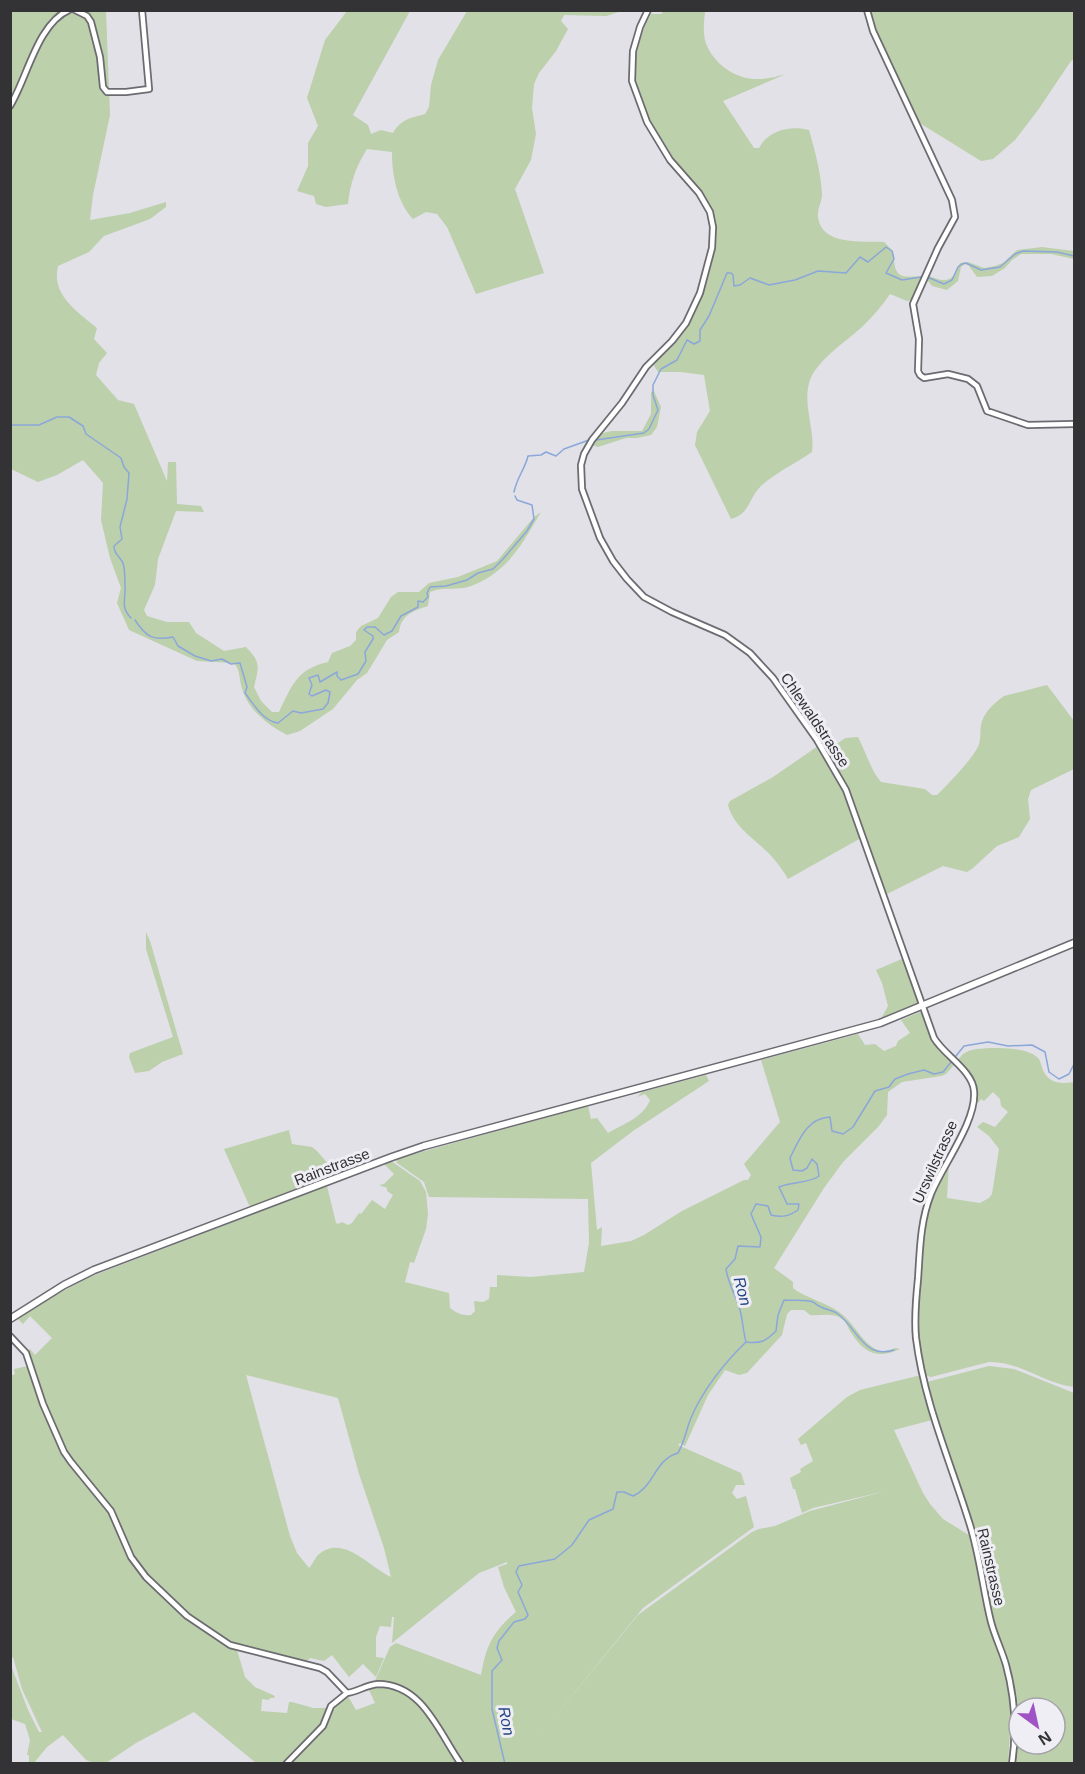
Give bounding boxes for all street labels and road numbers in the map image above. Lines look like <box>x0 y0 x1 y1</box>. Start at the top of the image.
street label: Chlewaldstrasse <box>778 669 853 770</box>
street label: Urswilstrasse <box>909 1118 960 1206</box>
street label: Rainstrasse <box>292 1144 372 1189</box>
street label: Rainstrasse <box>974 1526 1009 1607</box>

